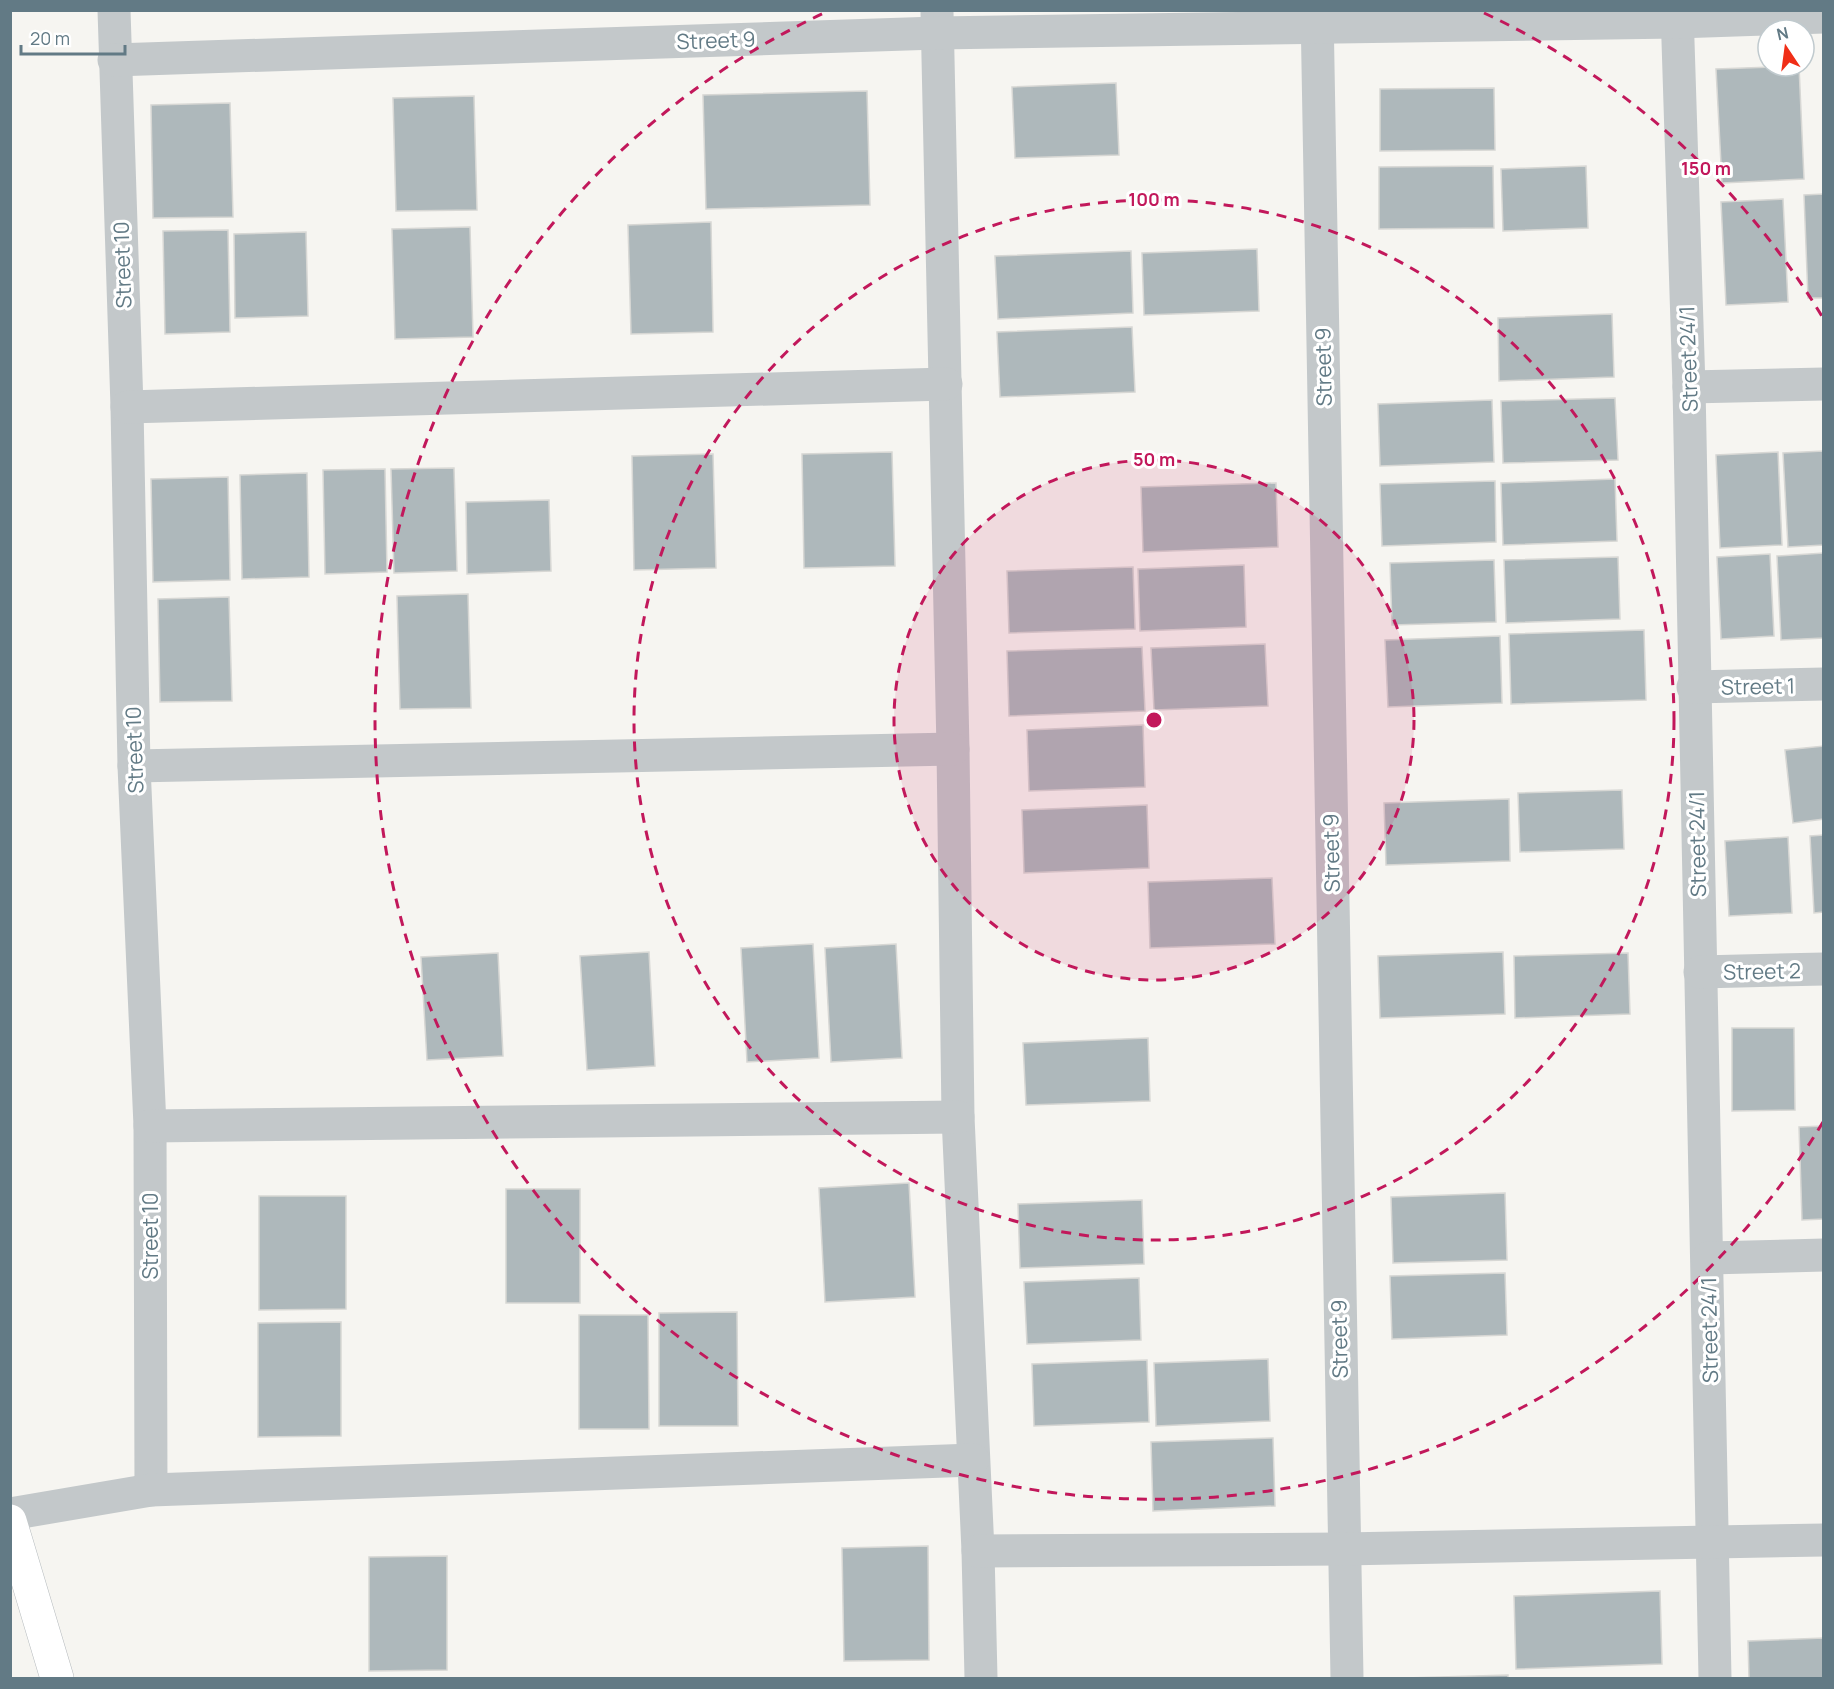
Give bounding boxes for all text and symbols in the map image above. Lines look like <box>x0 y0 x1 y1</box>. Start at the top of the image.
scale bar <box>21 18 124 56</box>
north arrow <box>1756 18 1816 78</box>
text: N <box>1775 21 1791 45</box>
street label: Street 9 <box>676 25 756 55</box>
text: 20 m <box>30 26 70 50</box>
text: 150 m <box>1681 156 1731 180</box>
text: 100 m <box>1128 187 1180 211</box>
street label: Street 10 <box>106 221 138 309</box>
street label: Street 24/1 <box>1672 305 1704 413</box>
street label: Street 9 <box>1308 327 1338 407</box>
text: 50 m <box>1133 447 1175 471</box>
street label: Street 1 <box>1721 671 1795 701</box>
street label: Street 10 <box>118 706 150 794</box>
centre of rings <box>1144 710 1164 730</box>
street label: Street 24/1 <box>1682 791 1712 897</box>
street label: Street 9 <box>1316 813 1346 893</box>
street label: Street 2 <box>1723 956 1801 986</box>
street label: Street 10 <box>136 1193 164 1279</box>
street label: Street 24/1 <box>1694 1277 1724 1383</box>
street label: Street 9 <box>1324 1299 1354 1379</box>

